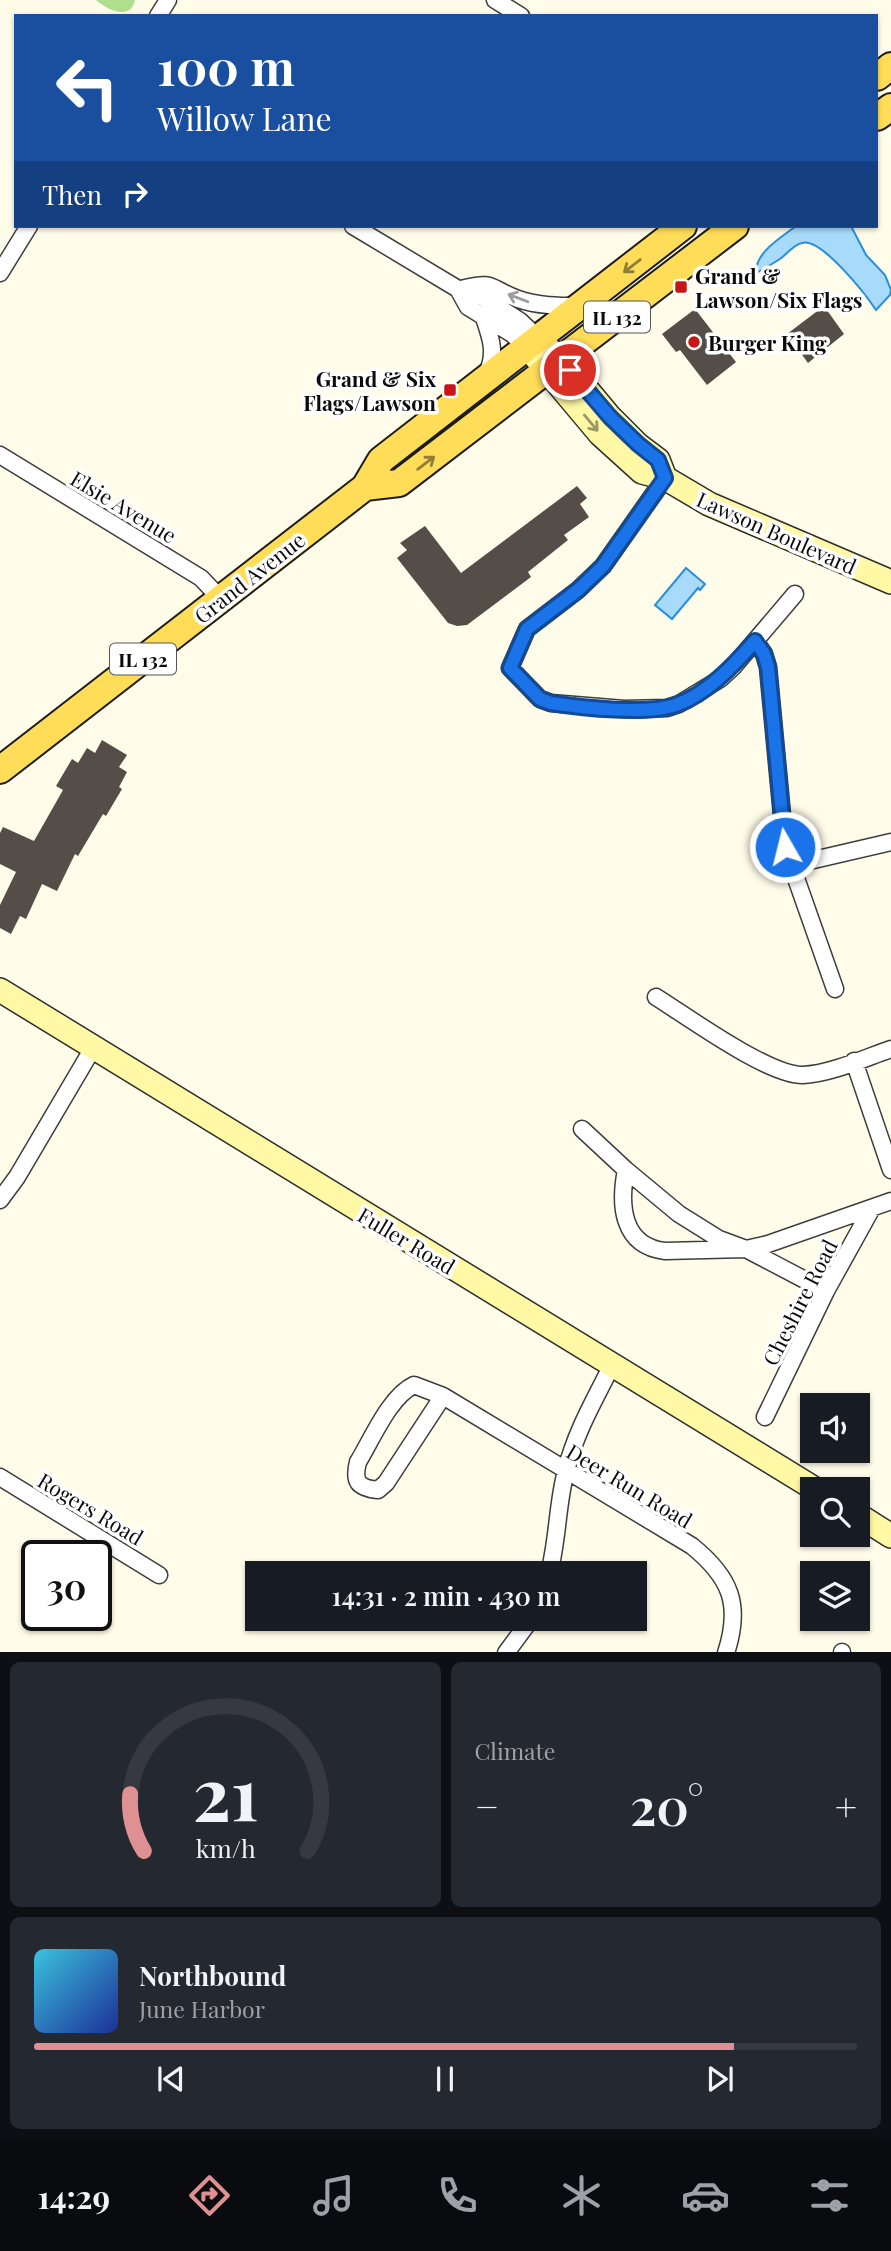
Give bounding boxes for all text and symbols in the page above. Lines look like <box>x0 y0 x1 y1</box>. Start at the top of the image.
text: 100 m <box>157 33 295 98</box>
icon: left <box>42 42 133 133</box>
text: Willow Lane <box>157 96 332 139</box>
icon: right <box>116 175 154 213</box>
text: Then <box>42 177 102 212</box>
one-way arrow <box>624 258 642 273</box>
place label: Grand & Lawson/Six Flags <box>695 261 863 313</box>
marker: Grand & Lawson/Six Flags <box>673 279 689 295</box>
one-way arrow <box>508 291 530 303</box>
road number: IL 132 <box>584 302 650 332</box>
place label: Burger King <box>708 328 827 356</box>
marker: Burger King <box>686 334 702 350</box>
pin <box>540 340 600 400</box>
icon: arrive <box>551 351 589 389</box>
place label: Grand & Six Flags/Lawson <box>303 364 437 416</box>
marker: Grand & Six Flags/Lawson <box>442 382 458 398</box>
one-way arrow <box>583 413 599 431</box>
one-way arrow <box>416 455 435 470</box>
street label: Elsie Avenue <box>66 463 182 549</box>
street label: Lawson Boulevard <box>693 484 861 580</box>
street label: Grand Avenue <box>188 525 310 629</box>
road number: IL 132 <box>110 644 176 674</box>
position arrow <box>748 810 822 884</box>
street label: Fuller Road <box>353 1200 461 1280</box>
street label: Cheshire Road <box>755 1234 843 1370</box>
map controls <box>800 1393 870 1631</box>
button: sound <box>800 1393 870 1463</box>
street label: Deer Run Road <box>562 1436 698 1534</box>
street label: Rogers Road <box>33 1466 149 1550</box>
button: search <box>800 1477 870 1547</box>
speed limit sign: 30 <box>21 1540 112 1631</box>
button: layers <box>800 1561 870 1631</box>
text: 14:31 · 2 min · 430 m <box>332 1578 560 1613</box>
text: Climate <box>475 1735 555 1766</box>
text: 21 <box>192 1742 258 1839</box>
text: 20° <box>630 1770 704 1839</box>
text: − <box>475 1780 499 1831</box>
text: + <box>835 1780 857 1831</box>
text: km/h <box>195 1830 256 1863</box>
text: Northbound <box>139 1958 286 1993</box>
text: June Harbor <box>139 1993 265 2024</box>
icon: previous <box>152 2060 190 2098</box>
icon: pause <box>426 2060 464 2098</box>
icon: next <box>701 2060 739 2098</box>
icon: directions <box>185 2171 234 2220</box>
icon: music <box>309 2171 358 2220</box>
icon: phone <box>433 2171 482 2220</box>
icon: climate <box>557 2171 606 2220</box>
icon: car <box>681 2171 730 2220</box>
icon: filters <box>805 2171 854 2220</box>
text: 14:29 <box>37 2174 110 2217</box>

